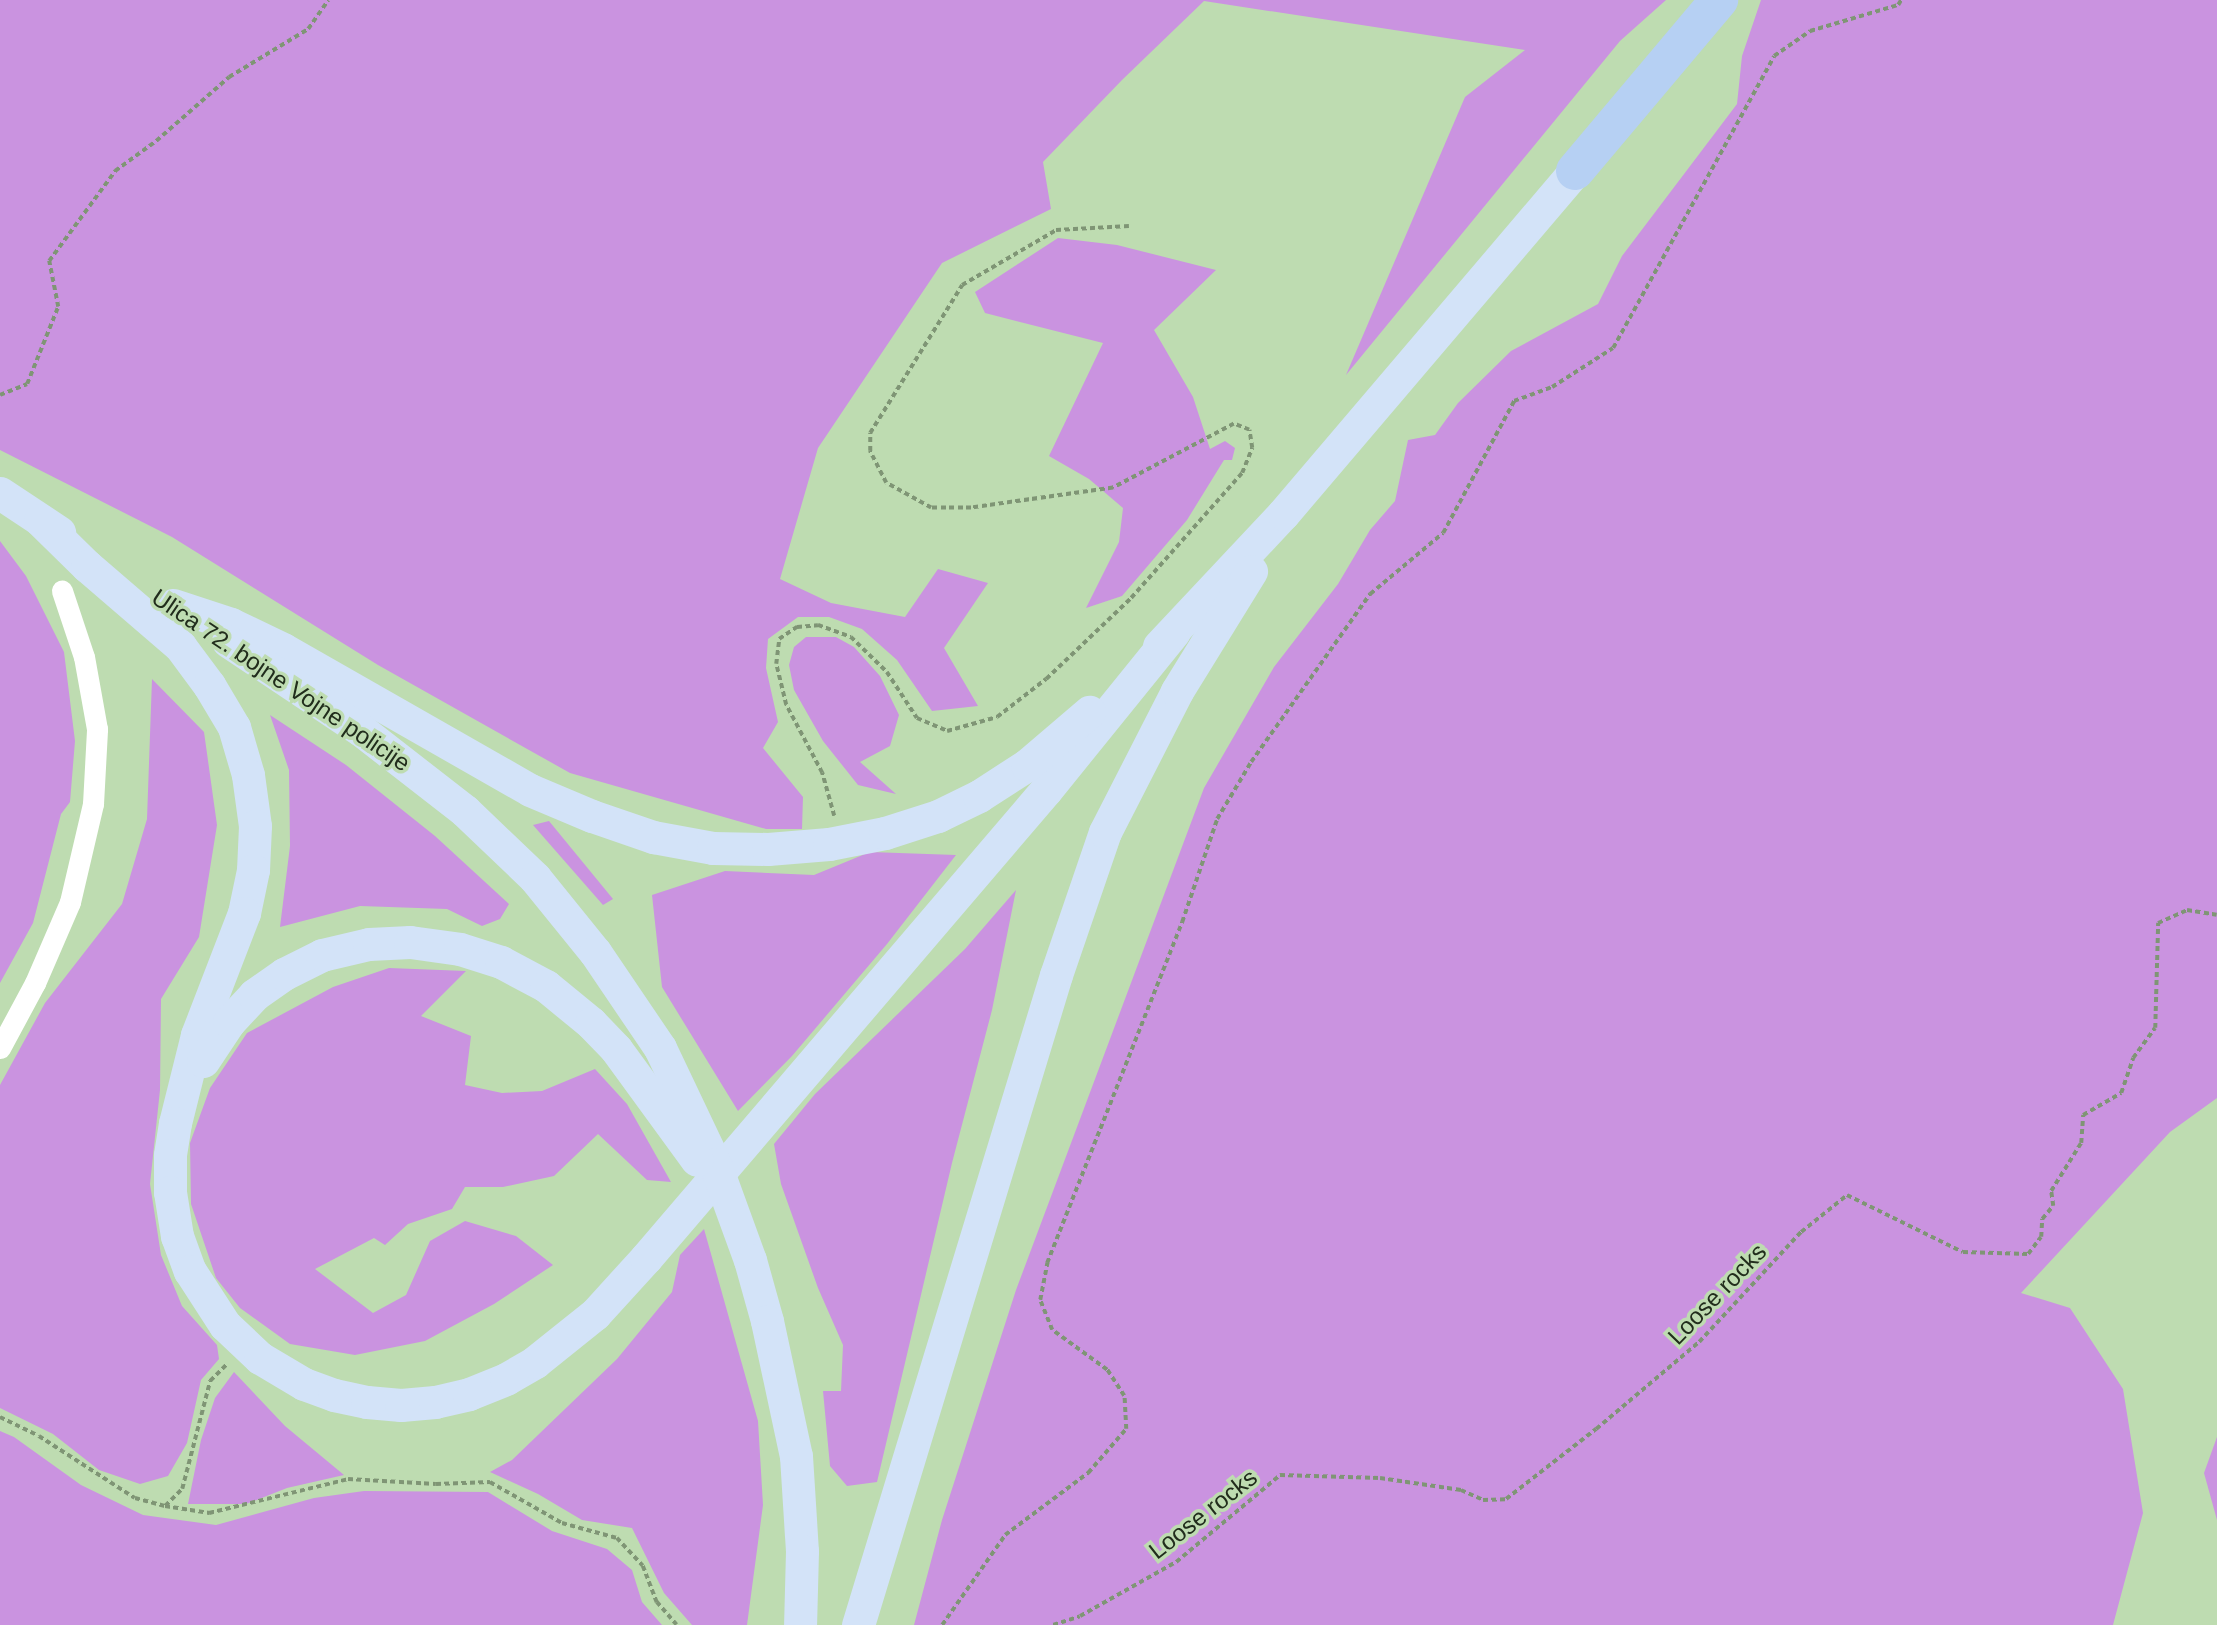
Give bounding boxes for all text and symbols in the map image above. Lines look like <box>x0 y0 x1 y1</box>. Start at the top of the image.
street label: Ulica 72. bojne Vojne policije <box>146 583 416 777</box>
street label: Loose rocks <box>1662 1237 1772 1351</box>
street label: Loose rocks <box>1143 1463 1263 1565</box>

